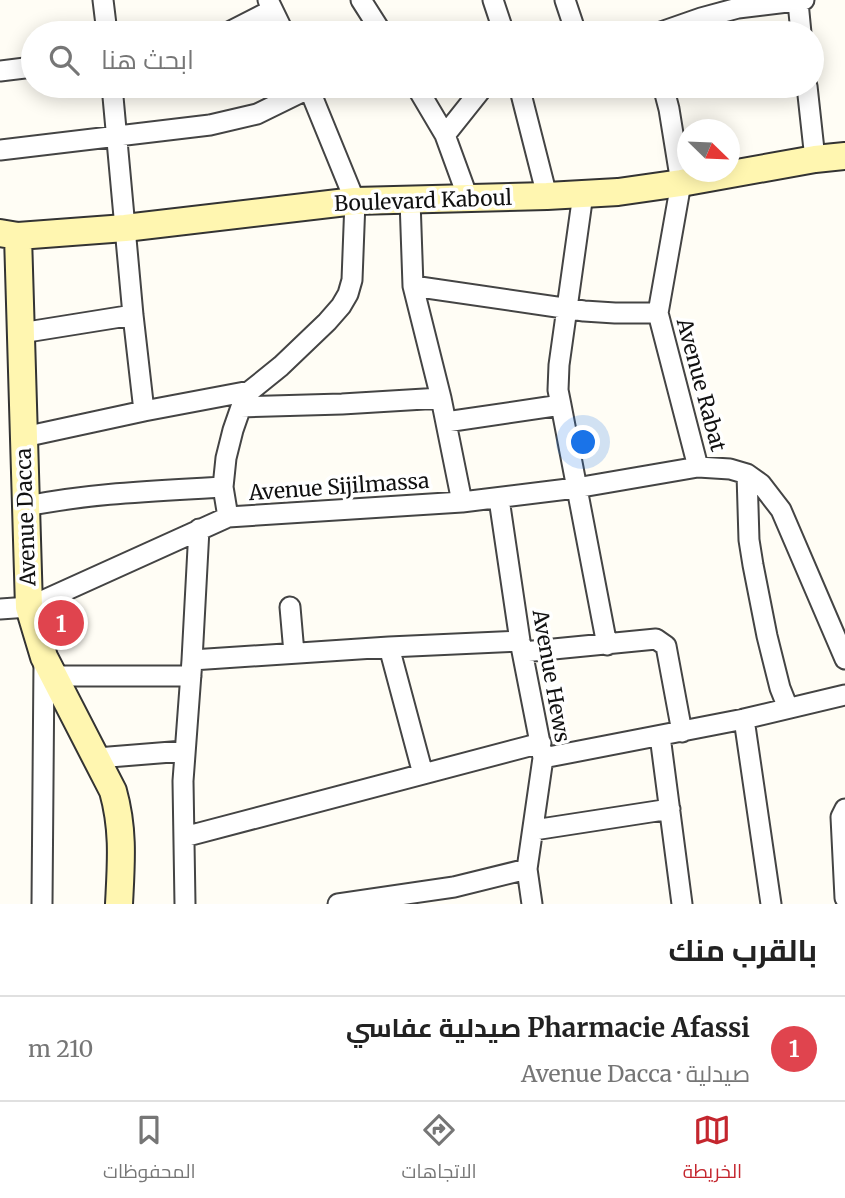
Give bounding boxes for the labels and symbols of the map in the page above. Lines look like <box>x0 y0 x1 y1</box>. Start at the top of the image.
north arrow <box>677 119 740 182</box>
street label: Boulevard Kaboul <box>333 184 513 217</box>
street label: Avenue Rabat <box>671 314 732 454</box>
your location <box>566 425 600 459</box>
street label: Avenue Dacca <box>10 448 41 587</box>
street label: Avenue Sijilmassa <box>247 467 430 506</box>
pin: 1 <box>38 597 84 649</box>
street label: Avenue Hews <box>526 606 576 744</box>

